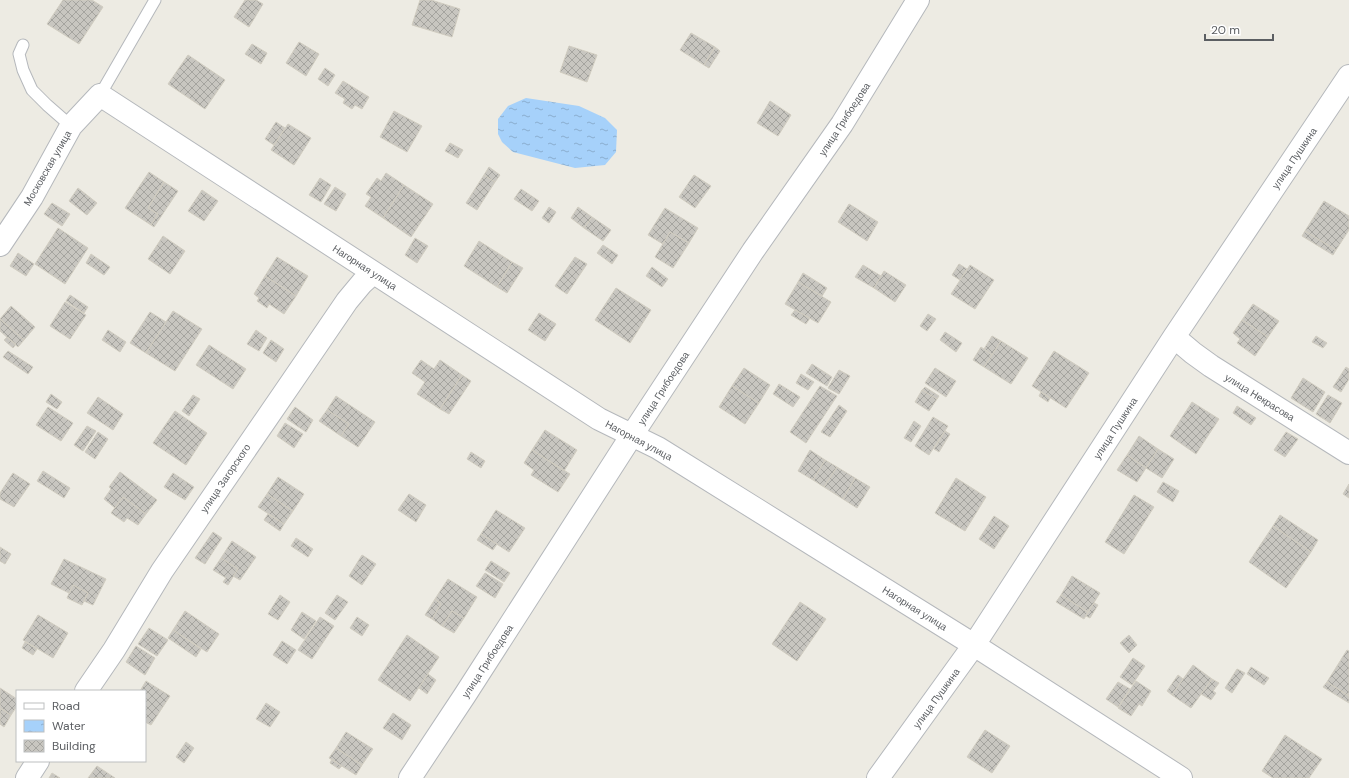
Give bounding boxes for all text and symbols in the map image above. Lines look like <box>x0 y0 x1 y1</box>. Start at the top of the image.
scale bar <box>1205 16 1273 42</box>
text: 20 m <box>1211 22 1240 38</box>
street label: улица Грибоедова <box>816 80 873 158</box>
street label: улица Пушкина <box>1269 125 1320 192</box>
street label: Московская улица <box>21 128 75 208</box>
street label: Нагорная улица <box>330 242 400 293</box>
street label: улица Грибоедова <box>635 349 692 427</box>
street label: улица Некрасова <box>1222 371 1297 424</box>
street label: улица Пушкина <box>1091 394 1141 462</box>
street label: Нагорная улица <box>603 417 675 464</box>
street label: улица Загорского <box>198 441 254 515</box>
street label: Нагорная улица <box>880 583 950 634</box>
street label: улица Грибоедова <box>459 622 516 700</box>
street label: улица Пушкина <box>910 665 963 731</box>
legend <box>16 690 146 762</box>
text: Road <box>52 698 80 714</box>
text: Water <box>52 718 86 734</box>
text: Building <box>52 738 96 754</box>

